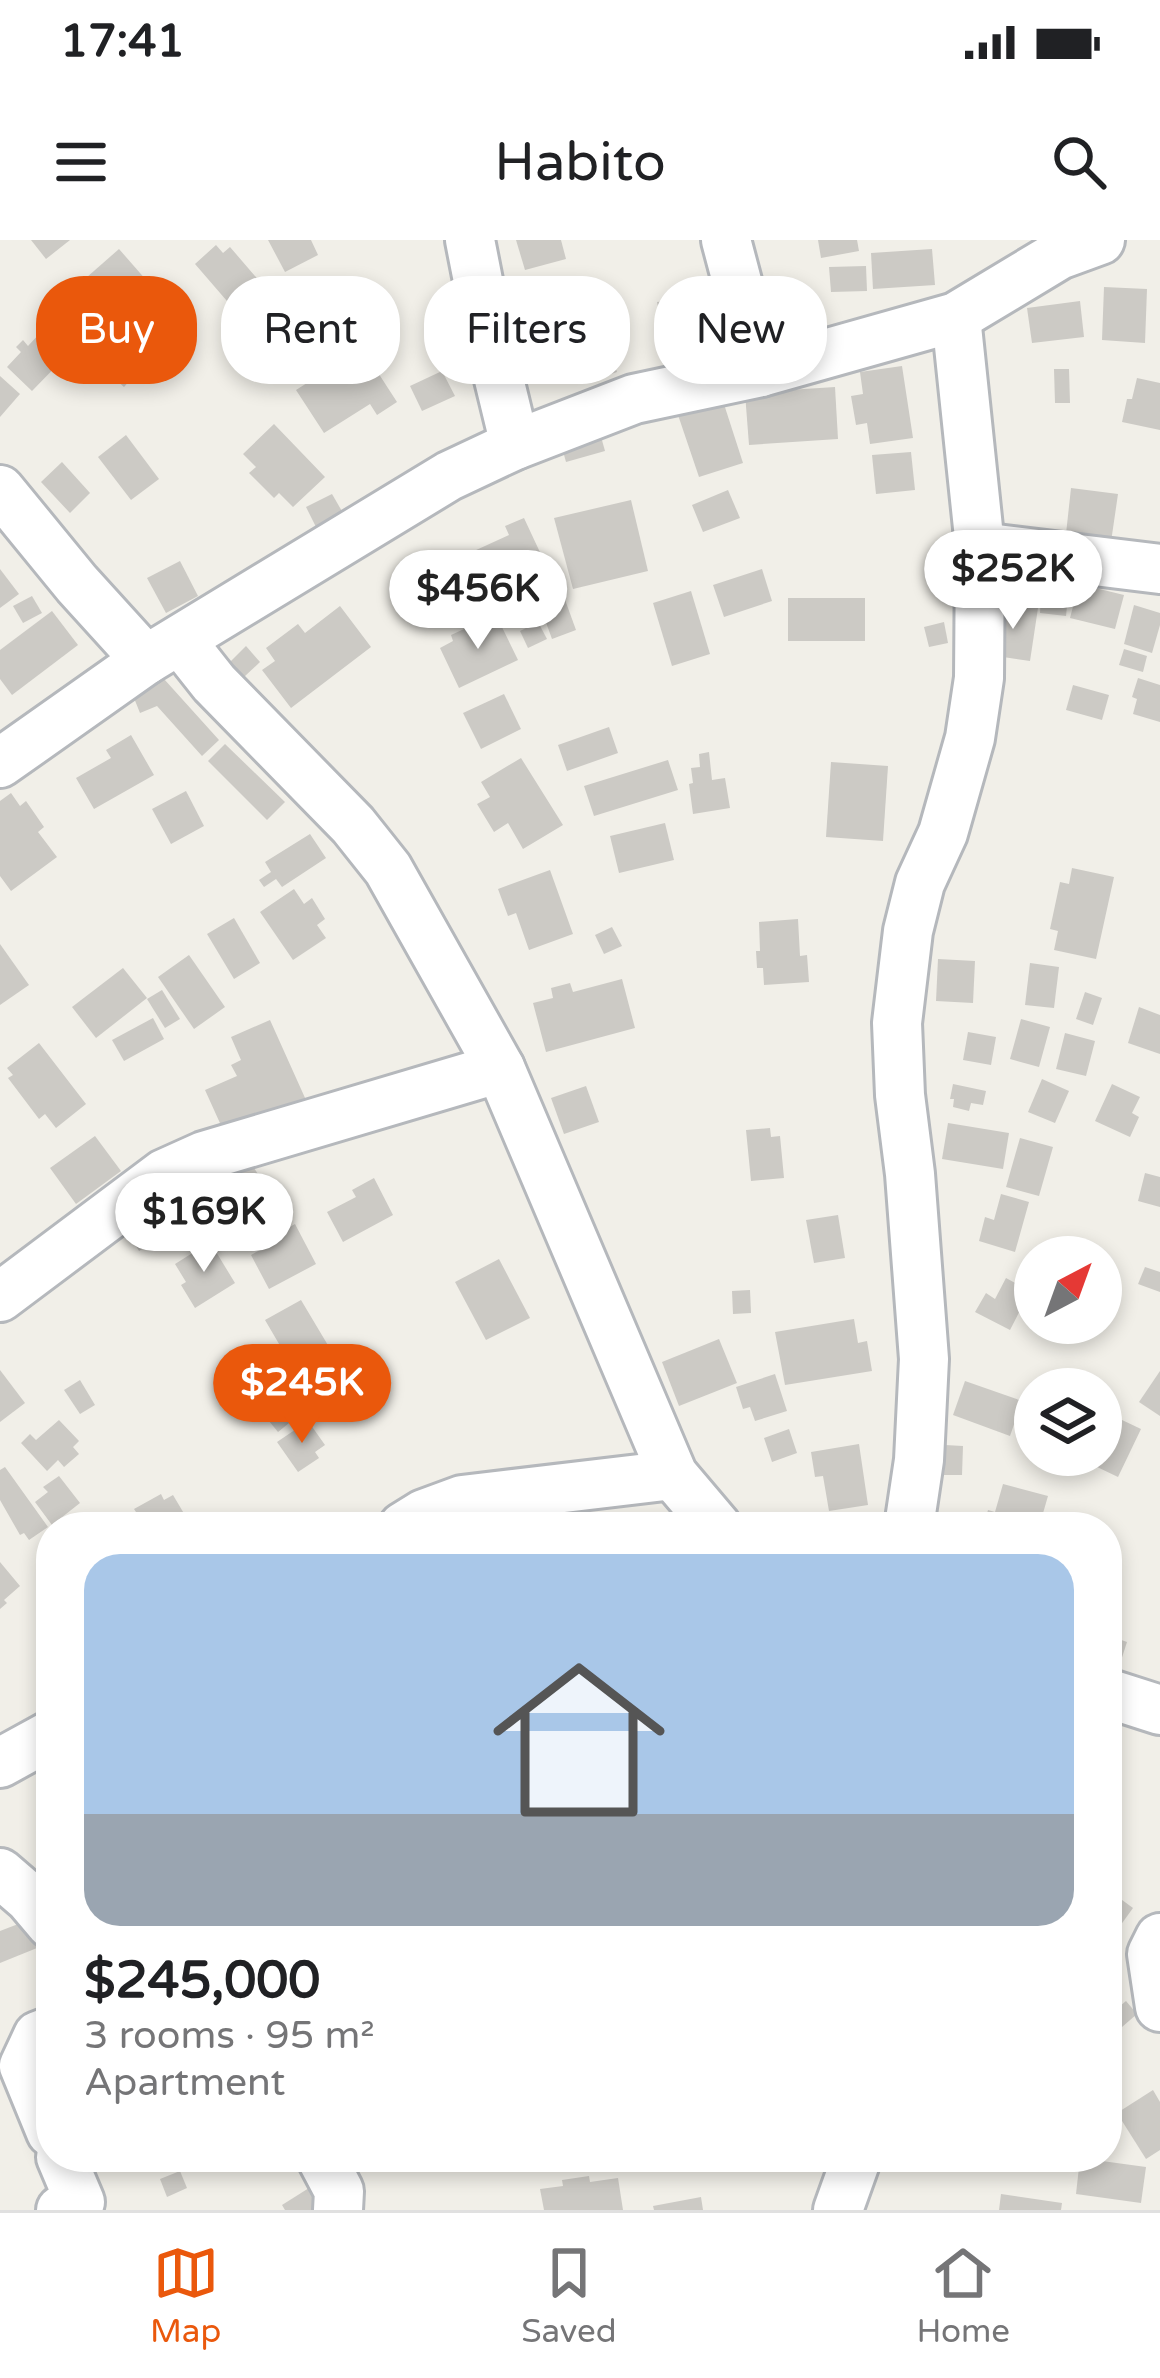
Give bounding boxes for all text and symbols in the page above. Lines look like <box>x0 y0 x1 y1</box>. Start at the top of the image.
text: 17:41 <box>60 15 185 69</box>
icon: menu <box>48 129 114 195</box>
icon: search <box>1046 129 1112 195</box>
text: Habito <box>494 130 666 195</box>
chip: Buy <box>36 276 197 384</box>
chip: Rent <box>221 276 400 384</box>
chip: Filters <box>424 276 630 384</box>
chip: New <box>654 276 827 384</box>
pin: $252K <box>929 530 1097 632</box>
text: $252K <box>951 545 1075 592</box>
pin: $456K <box>394 550 562 652</box>
text: $456K <box>416 565 540 612</box>
pin: $169K <box>120 1173 288 1275</box>
text: $169K <box>142 1188 266 1235</box>
north arrow <box>1014 1236 1122 1344</box>
map controls <box>1014 1236 1122 1476</box>
pin: $245K <box>218 1344 386 1446</box>
text: $245K <box>240 1359 364 1406</box>
button: layers <box>1014 1368 1122 1476</box>
icon: home <box>471 1632 687 1848</box>
text: $245,000 <box>84 1950 320 2012</box>
text: 3 rooms · 95 m² <box>84 2012 375 2059</box>
text: Apartment <box>84 2059 285 2106</box>
tab: Map <box>150 2240 221 2351</box>
tab: Saved <box>521 2240 617 2351</box>
tab: Home <box>917 2240 1010 2351</box>

